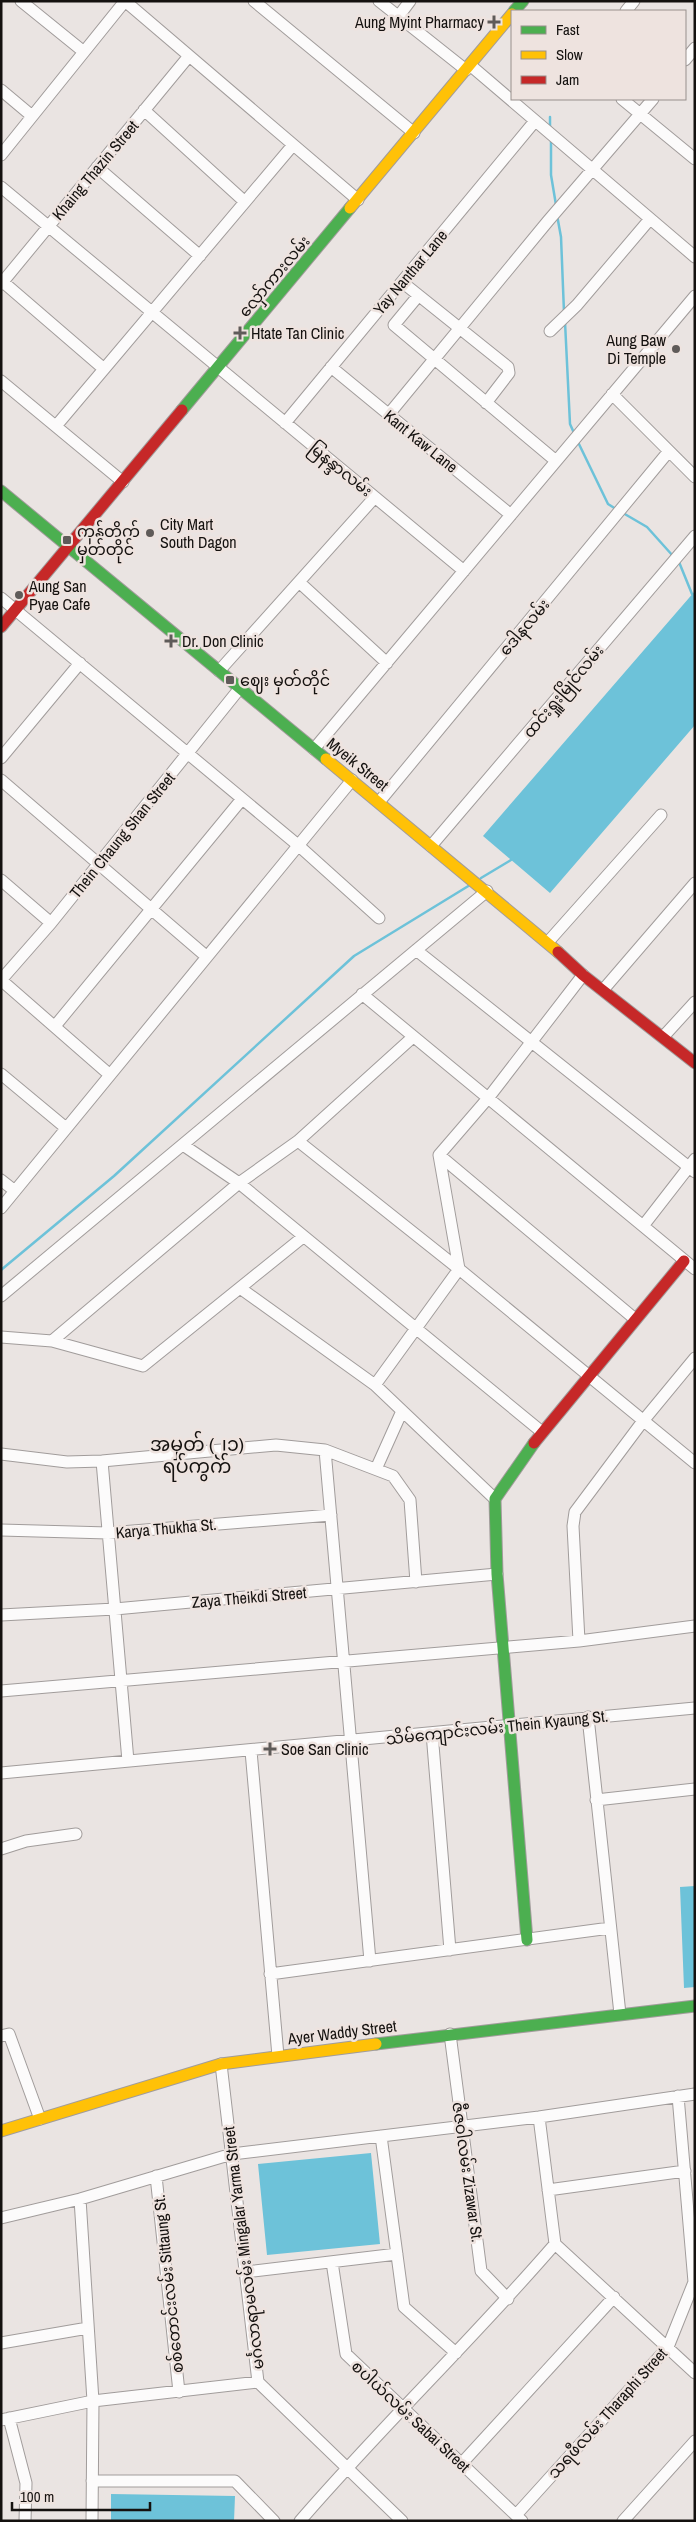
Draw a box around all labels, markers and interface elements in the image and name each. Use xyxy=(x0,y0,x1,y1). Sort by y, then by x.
legend xyxy=(511,10,686,100)
place label: Aung Myint Pharmacy xyxy=(354,11,484,33)
marker: Aung Myint Pharmacy xyxy=(488,16,500,28)
text: Fast xyxy=(556,19,580,40)
text: Slow xyxy=(556,44,583,65)
text: Jam xyxy=(556,69,579,90)
street label: Khaing Thazin Street xyxy=(47,115,143,224)
street label: Yay Nanthar Lane xyxy=(368,225,452,319)
street label: လှော်ကားလမ်း xyxy=(233,230,318,324)
place label: Htate Tan Clinic xyxy=(251,322,345,344)
marker: Htate Tan Clinic xyxy=(233,326,247,340)
place label: Aung Baw Di Temple xyxy=(605,329,667,369)
marker: Aung Baw Di Temple xyxy=(670,343,682,355)
street label: Kant Kaw Lane xyxy=(379,404,463,478)
street label: မြနန္ဒာလမ်း xyxy=(303,437,377,504)
place label: City Mart South Dagon xyxy=(160,513,237,553)
place label: ကုန်တိုက် မှတ်တိုင် xyxy=(77,520,140,564)
marker: City Mart South Dagon xyxy=(144,527,156,539)
marker: ကုန်တိုက် မှတ်တိုင် xyxy=(61,534,73,546)
place label: Aung San Pyae Cafe xyxy=(28,575,90,615)
marker: Aung San Pyae Cafe xyxy=(13,589,25,601)
street label: ဒေါနလမ်း xyxy=(494,594,557,662)
place label: Dr. Don Clinic xyxy=(182,630,264,652)
marker: Dr. Don Clinic xyxy=(164,634,178,648)
street label: ထင်းရှူးမြိုင်လမ်း xyxy=(518,640,611,744)
place label: ဈေး မှတ်တိုင် xyxy=(240,669,330,695)
marker: ဈေး မှတ်တိုင် xyxy=(224,674,236,686)
street label: Myeik Street xyxy=(322,732,394,796)
street label: Thein Chaung Shan Street xyxy=(64,767,180,903)
district label: အမှတ် (၂၁) ရပ်ကွက် xyxy=(150,1430,244,1482)
street label: Karya Thukha St. xyxy=(115,1513,217,1543)
street label: Zaya Theikdi Street xyxy=(191,1581,308,1613)
street label: သိမ်ကျောင်းလမ်း Thein Kyaung St. xyxy=(385,1704,610,1753)
place label: Soe San Clinic xyxy=(281,1738,369,1760)
marker: Soe San Clinic xyxy=(263,1742,277,1756)
street label: Ayer Waddy Street xyxy=(285,2014,398,2050)
street label: ဇီဇဝါလမ်း Zizawar St. xyxy=(447,2101,489,2243)
street label: မင်္ဂလာရာမလမ်း Mingalar Yarma Street xyxy=(217,2124,272,2371)
street label: စစ်တောင်းလမ်း Sittaung St. xyxy=(148,2194,188,2374)
street label: သရဖီလမ်း Tharaphi Street xyxy=(542,2343,674,2485)
street label: စပါယ်လမ်း Sabai Street xyxy=(347,2355,475,2477)
scale bar xyxy=(12,2480,150,2512)
text: 100 m xyxy=(20,2486,54,2507)

